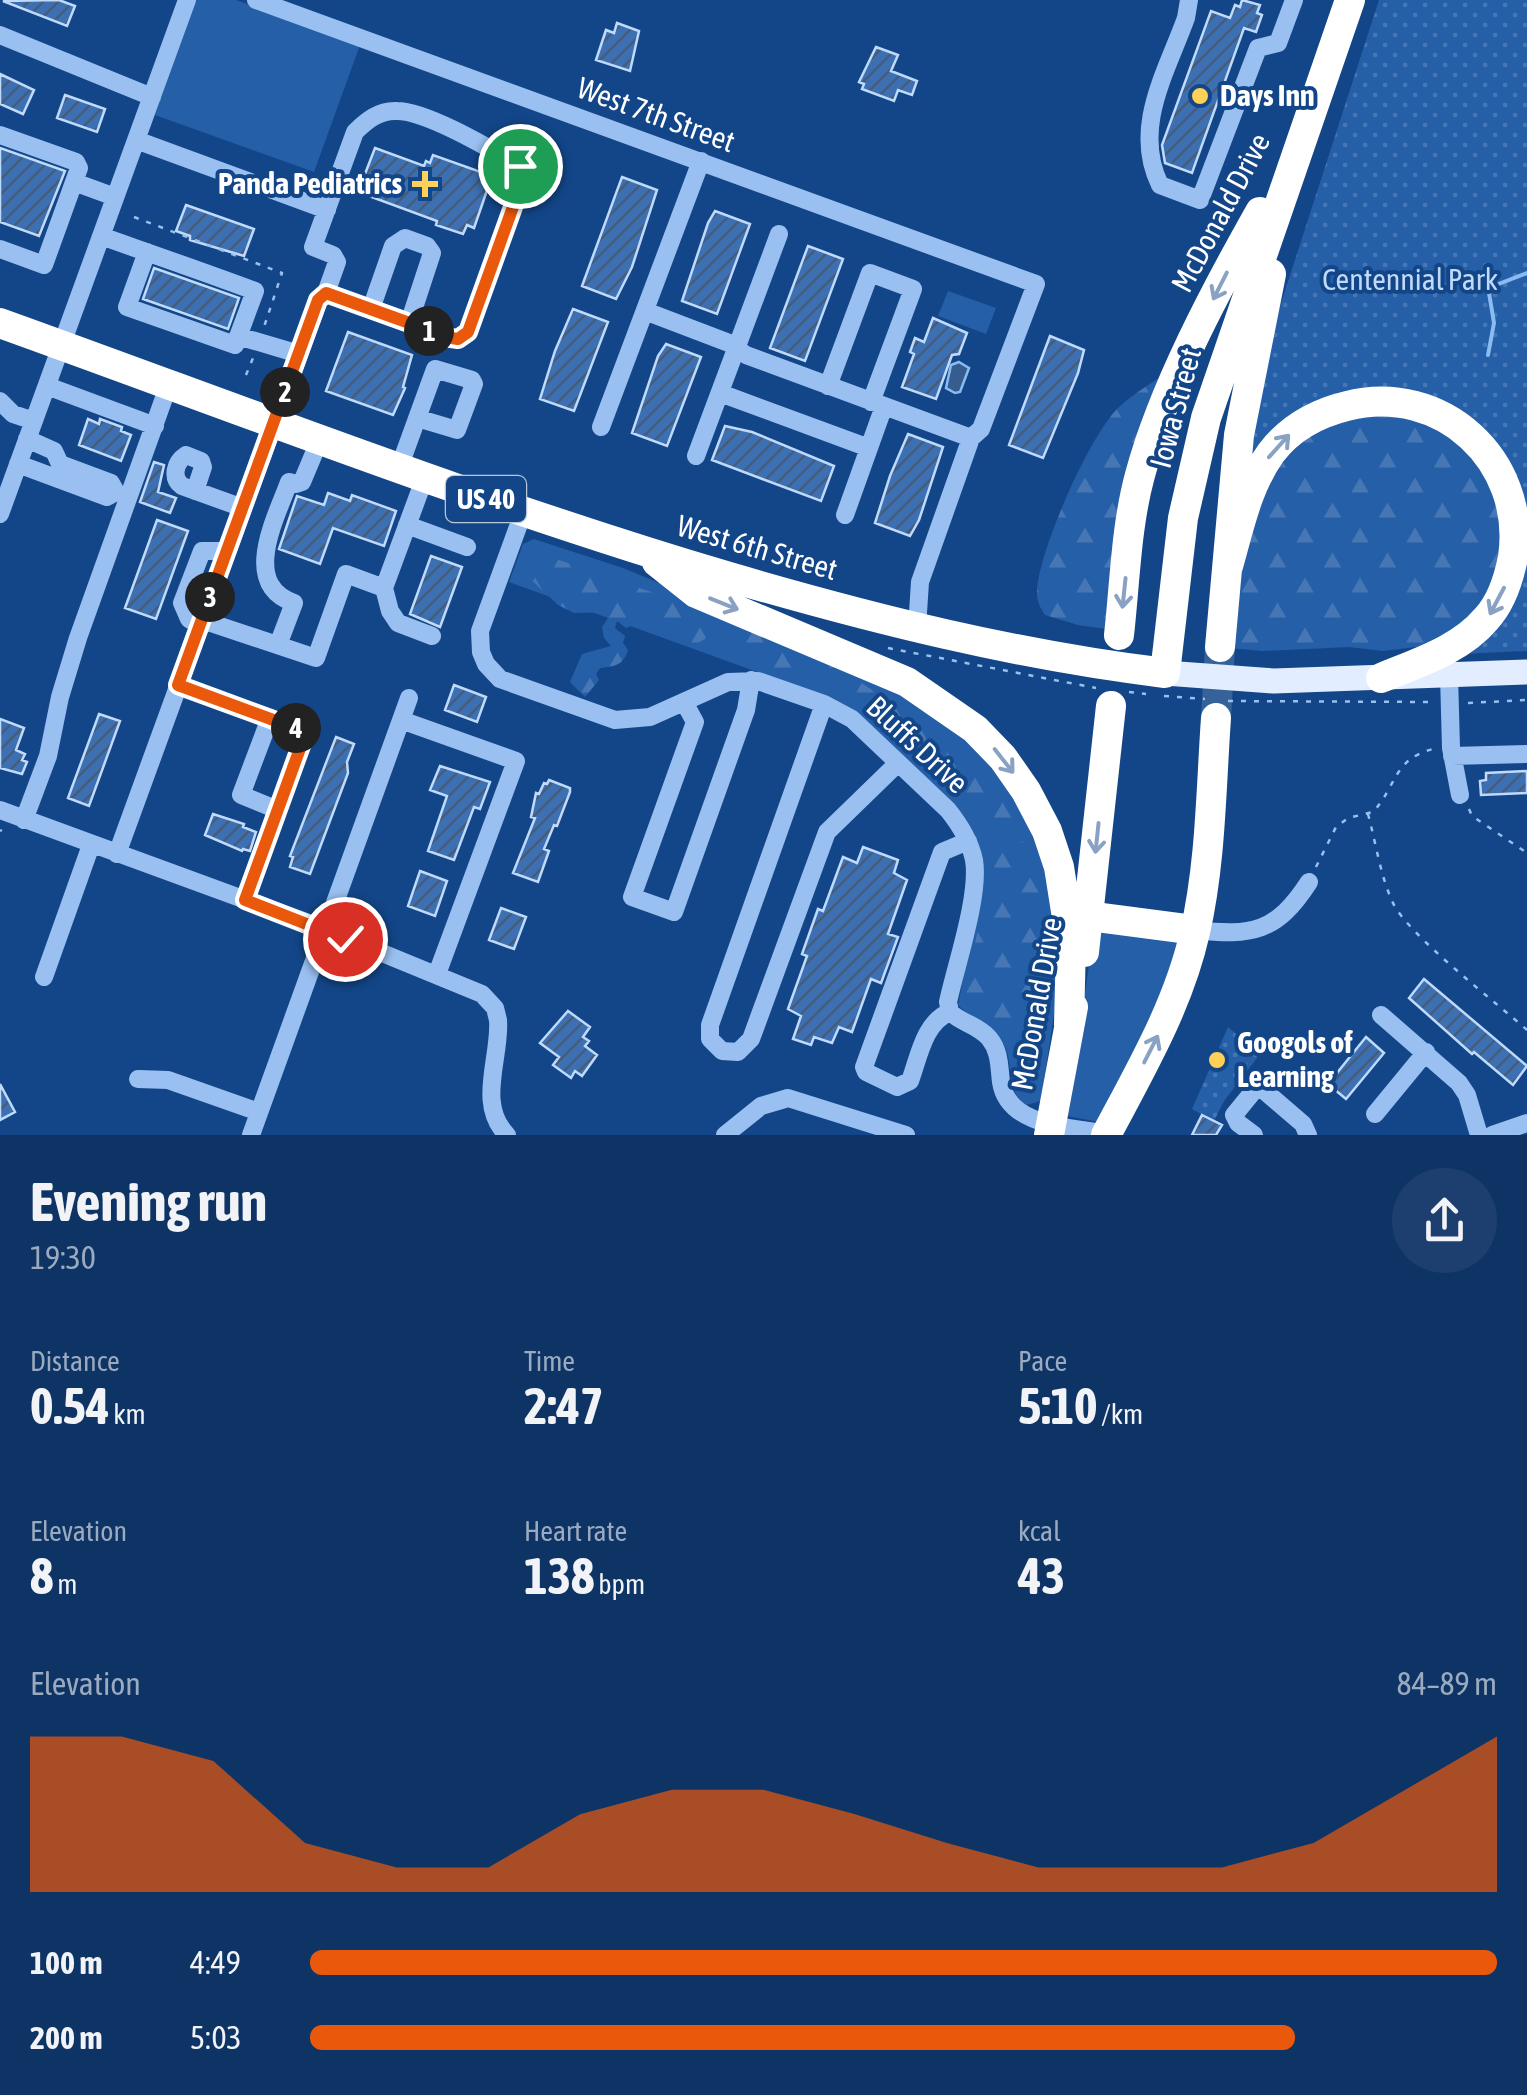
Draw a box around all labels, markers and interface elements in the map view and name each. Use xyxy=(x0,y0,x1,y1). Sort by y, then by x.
street label: West 7th Street xyxy=(573,70,740,158)
place label: Days Inn xyxy=(1220,78,1315,112)
marker: Days Inn xyxy=(1189,85,1211,107)
pin xyxy=(478,124,563,209)
street label: McDonald Drive xyxy=(1164,127,1276,298)
icon: arrive xyxy=(493,139,548,194)
place label: Panda Pediatrics xyxy=(218,166,402,200)
marker: Panda Pediatrics xyxy=(412,171,438,197)
park label: Centennial Park xyxy=(1322,262,1498,296)
one-way arrow xyxy=(1210,271,1229,300)
pin: 1 xyxy=(404,306,454,356)
text: 1 xyxy=(422,315,436,347)
street label: Iowa Street xyxy=(1143,344,1207,472)
pin: 2 xyxy=(260,367,310,417)
text: 2 xyxy=(278,376,292,408)
one-way arrow xyxy=(1268,434,1291,459)
road number: US 40 xyxy=(446,476,526,522)
street label: West 6th Street xyxy=(673,508,841,586)
pin: 3 xyxy=(185,572,235,622)
one-way arrow xyxy=(1114,577,1133,609)
text: 3 xyxy=(203,581,217,613)
one-way arrow xyxy=(1486,586,1506,616)
one-way arrow xyxy=(708,597,739,615)
street label: Bluffs Drive xyxy=(860,689,975,800)
pin: 4 xyxy=(271,703,321,753)
text: 4 xyxy=(289,712,303,744)
one-way arrow xyxy=(993,748,1015,774)
one-way arrow xyxy=(1087,821,1106,854)
pin xyxy=(303,897,388,982)
icon: check xyxy=(318,912,373,967)
street label: McDonald Drive xyxy=(1004,915,1068,1093)
place label: Googols of Learning xyxy=(1237,1025,1353,1093)
one-way arrow xyxy=(1142,1034,1161,1064)
marker: Googols of Learning xyxy=(1206,1049,1228,1071)
button: share xyxy=(1392,1168,1497,1273)
text: Evening run xyxy=(30,1170,267,1233)
text: 19:30 xyxy=(30,1239,96,1276)
text: Distance xyxy=(30,1345,120,1377)
text: Time xyxy=(524,1345,575,1377)
text: Pace xyxy=(1018,1345,1067,1377)
text: 0.54 xyxy=(30,1377,109,1435)
text: 2:47 xyxy=(524,1377,603,1435)
text: 5:10 xyxy=(1018,1377,1097,1435)
text: km xyxy=(109,1398,146,1430)
text: /km xyxy=(1097,1398,1143,1430)
text: Elevation xyxy=(30,1515,127,1547)
text: Heart rate xyxy=(524,1515,627,1547)
text: kcal xyxy=(1018,1515,1061,1547)
text: 8 xyxy=(30,1547,54,1605)
text: 138 xyxy=(524,1547,595,1605)
text: 43 xyxy=(1018,1547,1065,1605)
text: m xyxy=(54,1568,78,1600)
text: bpm xyxy=(595,1568,645,1600)
text: Elevation xyxy=(30,1665,141,1702)
text: 84–89 m xyxy=(1397,1665,1497,1702)
text: 100 m xyxy=(30,1944,103,1981)
text: 4:49 xyxy=(190,1944,241,1981)
text: 200 m xyxy=(30,2019,103,2056)
text: 5:03 xyxy=(190,2019,241,2056)

